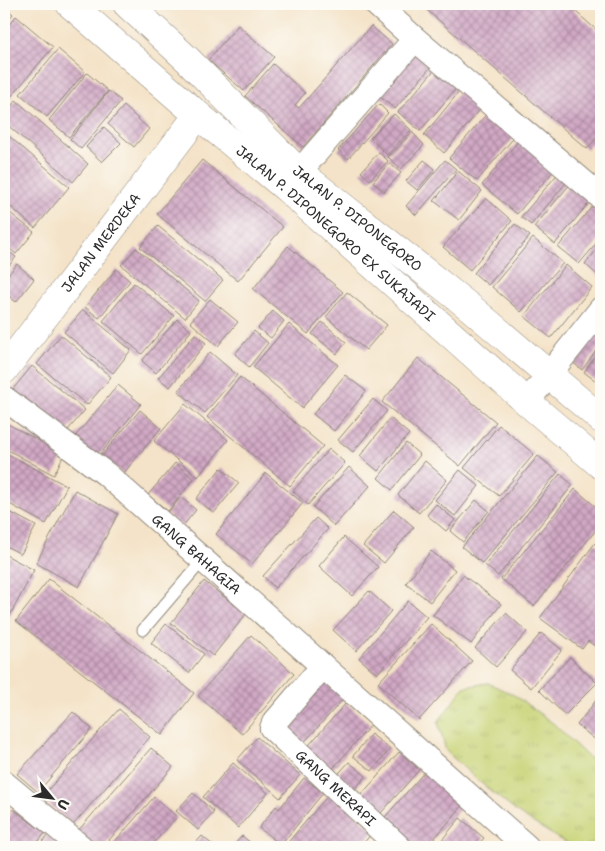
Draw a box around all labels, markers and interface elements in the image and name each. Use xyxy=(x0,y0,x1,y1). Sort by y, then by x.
street label: JALAN P. DIPONEGORO EX SUKAJADI xyxy=(233,141,439,325)
street label: JALAN P. DIPONEGORO xyxy=(289,162,426,275)
street label: JALAN MERDEKA xyxy=(57,189,144,296)
street label: GANG BAHAGIA xyxy=(148,510,245,598)
street label: GANG MERAPI xyxy=(292,746,380,830)
north arrow xyxy=(28,774,78,824)
text: U xyxy=(53,796,74,813)

